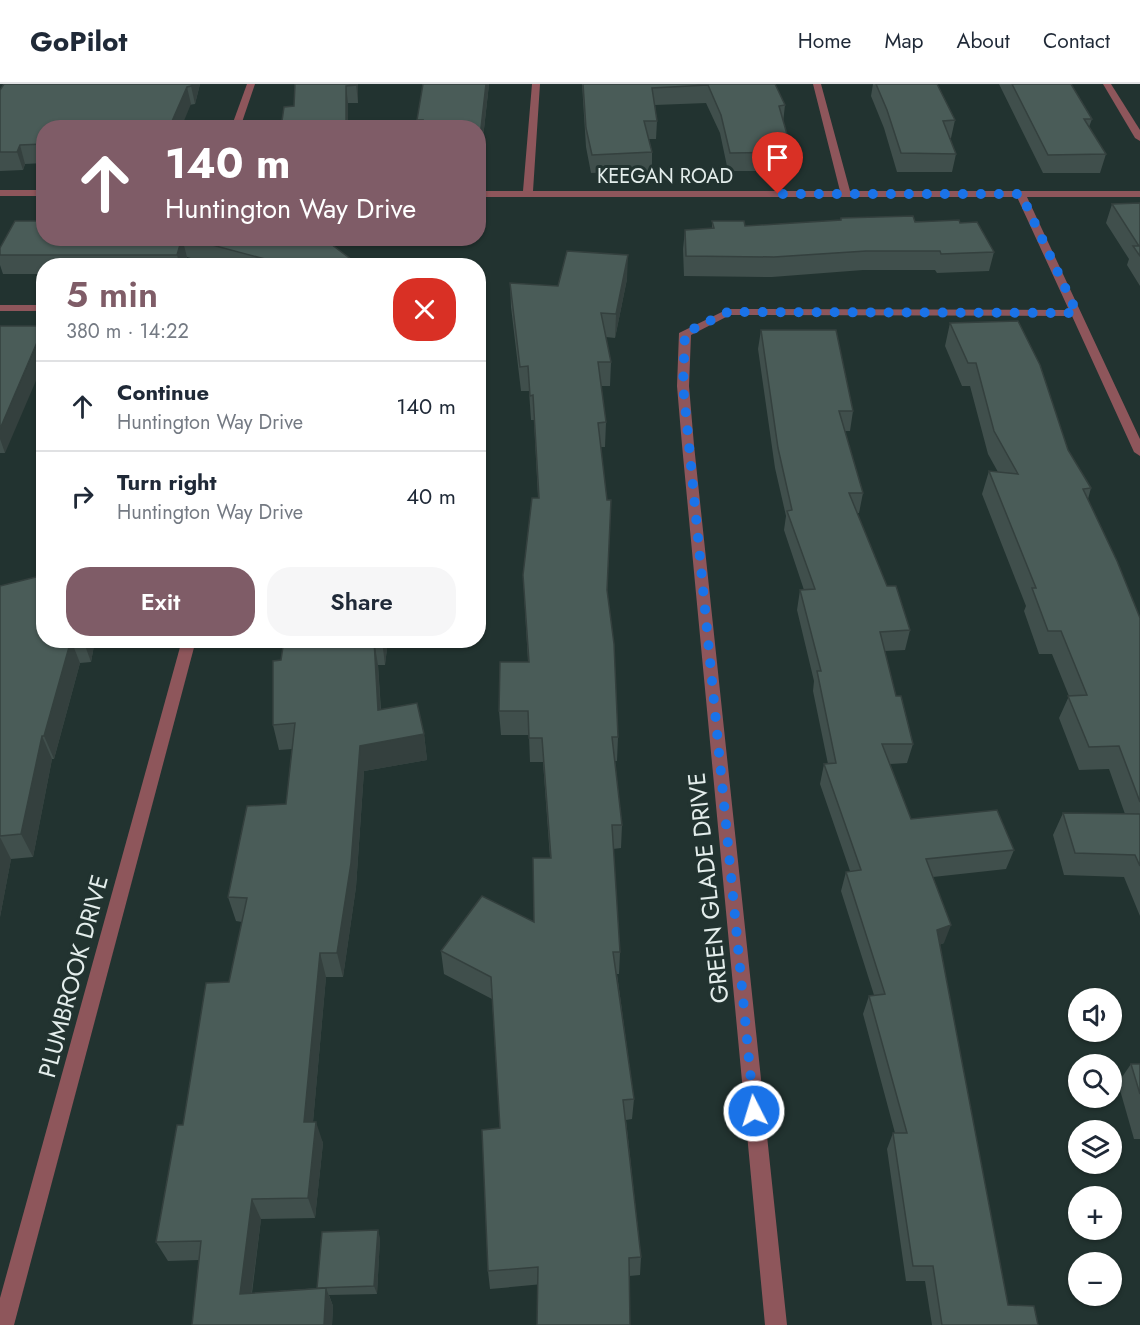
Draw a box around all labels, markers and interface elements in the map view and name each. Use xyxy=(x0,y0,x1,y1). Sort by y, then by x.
text: GoPilot xyxy=(30,21,127,62)
text: Home xyxy=(798,26,851,56)
text: Map xyxy=(884,26,924,56)
text: About xyxy=(957,26,1010,56)
text: Contact xyxy=(1043,26,1110,56)
pin xyxy=(752,132,803,194)
text: 140 m xyxy=(165,133,291,194)
icon: arrive xyxy=(761,141,794,174)
icon: ahead xyxy=(66,144,144,222)
street label: KEEGAN ROAD xyxy=(597,162,733,191)
text: Huntington Way Drive xyxy=(165,189,416,228)
text: 5 min xyxy=(66,268,158,320)
button: close xyxy=(393,278,456,341)
text: 380 m · 14:22 xyxy=(66,317,189,346)
text: Continue xyxy=(117,376,209,408)
icon: ahead xyxy=(66,390,99,423)
text: 140 m xyxy=(396,390,456,422)
text: Huntington Way Drive xyxy=(117,408,303,437)
text: Turn right xyxy=(117,466,217,498)
icon: right xyxy=(66,480,99,513)
text: 40 m xyxy=(406,480,456,512)
text: Huntington Way Drive xyxy=(117,498,303,527)
button: Exit xyxy=(66,567,255,636)
button: Share xyxy=(267,567,456,636)
street label: GREEN GLADE DRIVE xyxy=(678,771,738,1005)
street label: PLUMBROOK DRIVE xyxy=(29,871,117,1081)
map controls xyxy=(1068,988,1122,1306)
button: sound xyxy=(1068,988,1122,1042)
button: search xyxy=(1068,1054,1122,1108)
position arrow xyxy=(722,1079,786,1143)
button: layers xyxy=(1068,1120,1122,1174)
button: + xyxy=(1068,1186,1122,1240)
button: − xyxy=(1068,1252,1122,1306)

